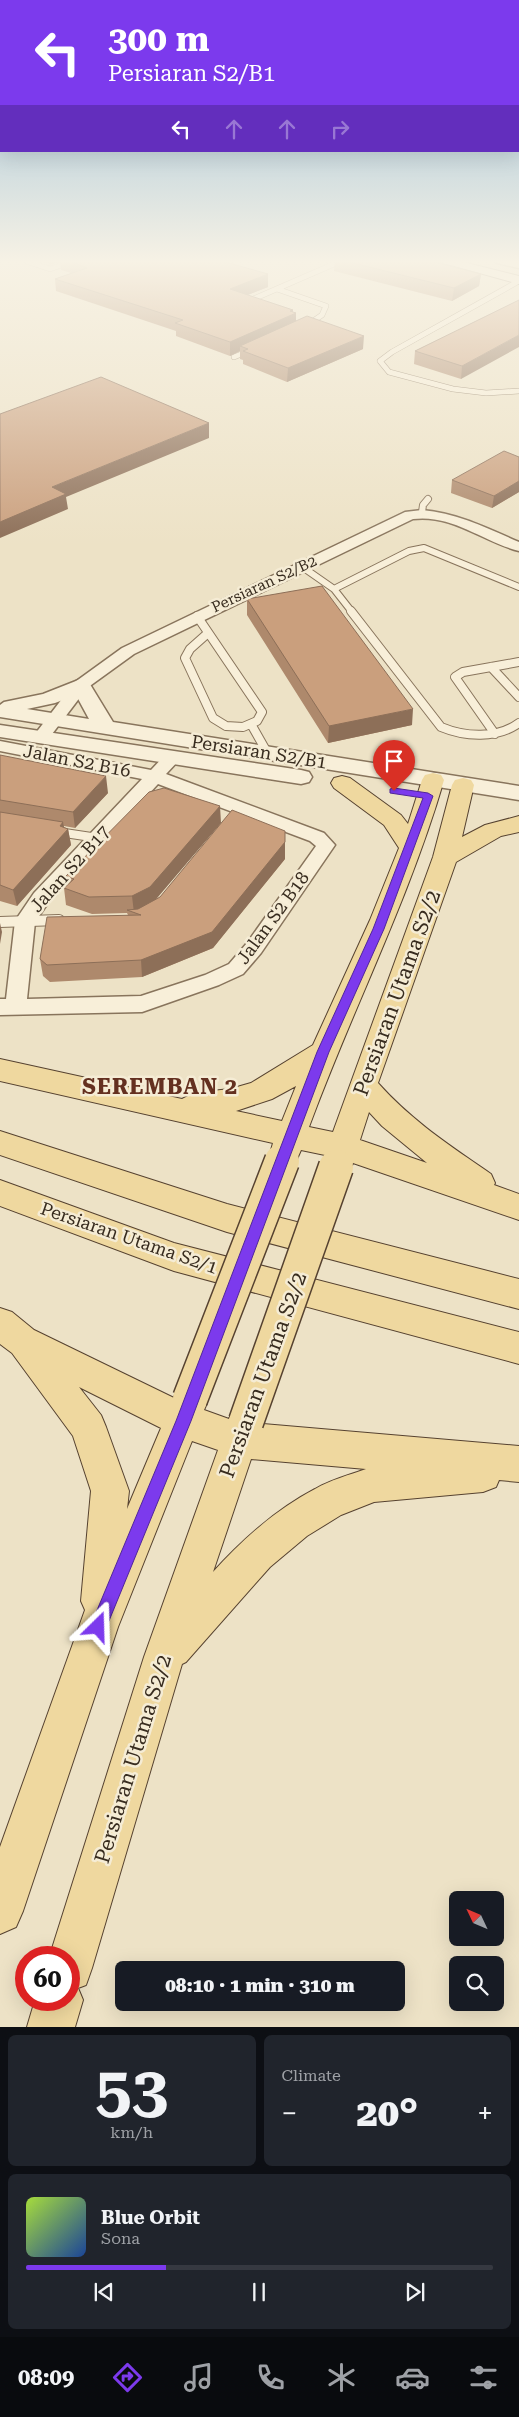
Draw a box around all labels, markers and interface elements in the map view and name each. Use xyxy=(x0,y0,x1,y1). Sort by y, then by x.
text: 300 m xyxy=(108,19,209,60)
icon: left xyxy=(25,20,90,85)
text: Persiaran S2/B1 xyxy=(108,61,275,86)
icon: left xyxy=(167,115,195,143)
icon: ahead xyxy=(220,115,248,143)
icon: ahead xyxy=(273,115,301,143)
icon: right xyxy=(326,115,354,143)
street label: Persiaran S2/B2 xyxy=(209,552,319,616)
street label: Persiaran S2/B1 xyxy=(190,730,328,773)
street label: Jalan S2 B16 xyxy=(22,740,133,781)
pin xyxy=(373,740,415,791)
icon: arrive xyxy=(380,747,408,775)
street label: Jalan S2 B17 xyxy=(25,821,114,916)
street label: Jalan S2 B18 xyxy=(232,867,313,968)
street label: Persiaran Utama S2/2 xyxy=(349,887,445,1099)
district label: SEREMBAN 2 xyxy=(82,1074,238,1099)
street label: Persiaran Utama S2/1 xyxy=(38,1197,220,1278)
street label: Persiaran Utama S2/2 xyxy=(215,1269,311,1481)
position arrow xyxy=(71,1600,123,1652)
street label: Persiaran Utama S2/2 xyxy=(90,1652,176,1866)
north arrow xyxy=(449,1891,504,1946)
map controls xyxy=(449,1891,504,2011)
speed limit sign: 60 xyxy=(15,1946,80,2011)
button: search xyxy=(449,1956,504,2011)
text: 08:10 · 1 min · 310 m xyxy=(165,1974,355,1997)
text: 53 xyxy=(95,2052,168,2128)
text: Climate xyxy=(282,2066,341,2085)
text: 20° xyxy=(356,2091,418,2135)
text: − xyxy=(282,2097,297,2130)
text: + xyxy=(477,2097,493,2130)
text: km/h xyxy=(110,2123,153,2142)
text: Blue Orbit xyxy=(101,2206,200,2229)
text: Sona xyxy=(101,2229,140,2248)
icon: previous xyxy=(90,2278,118,2306)
icon: pause xyxy=(245,2278,273,2306)
icon: next xyxy=(401,2278,429,2306)
icon: directions xyxy=(110,2360,145,2395)
icon: music xyxy=(181,2360,216,2395)
icon: phone xyxy=(253,2360,288,2395)
icon: climate xyxy=(324,2360,359,2395)
icon: car xyxy=(395,2360,430,2395)
icon: filters xyxy=(466,2360,501,2395)
text: 08:09 xyxy=(18,2365,74,2390)

